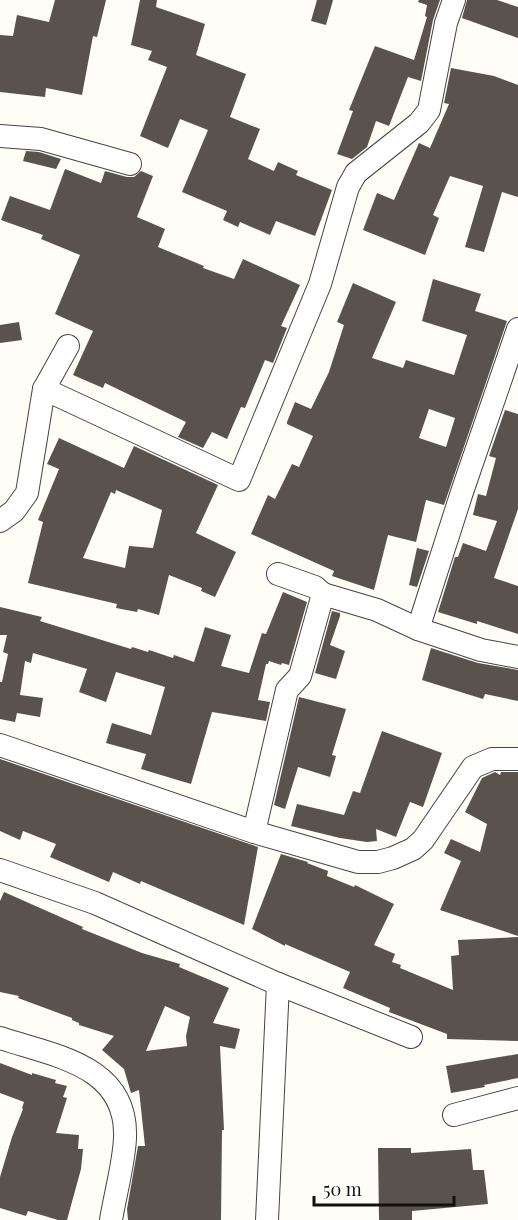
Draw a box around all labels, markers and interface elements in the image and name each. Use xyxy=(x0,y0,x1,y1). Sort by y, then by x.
scale bar xyxy=(314,1169,454,1207)
text: 50 m xyxy=(323,1177,362,1201)

